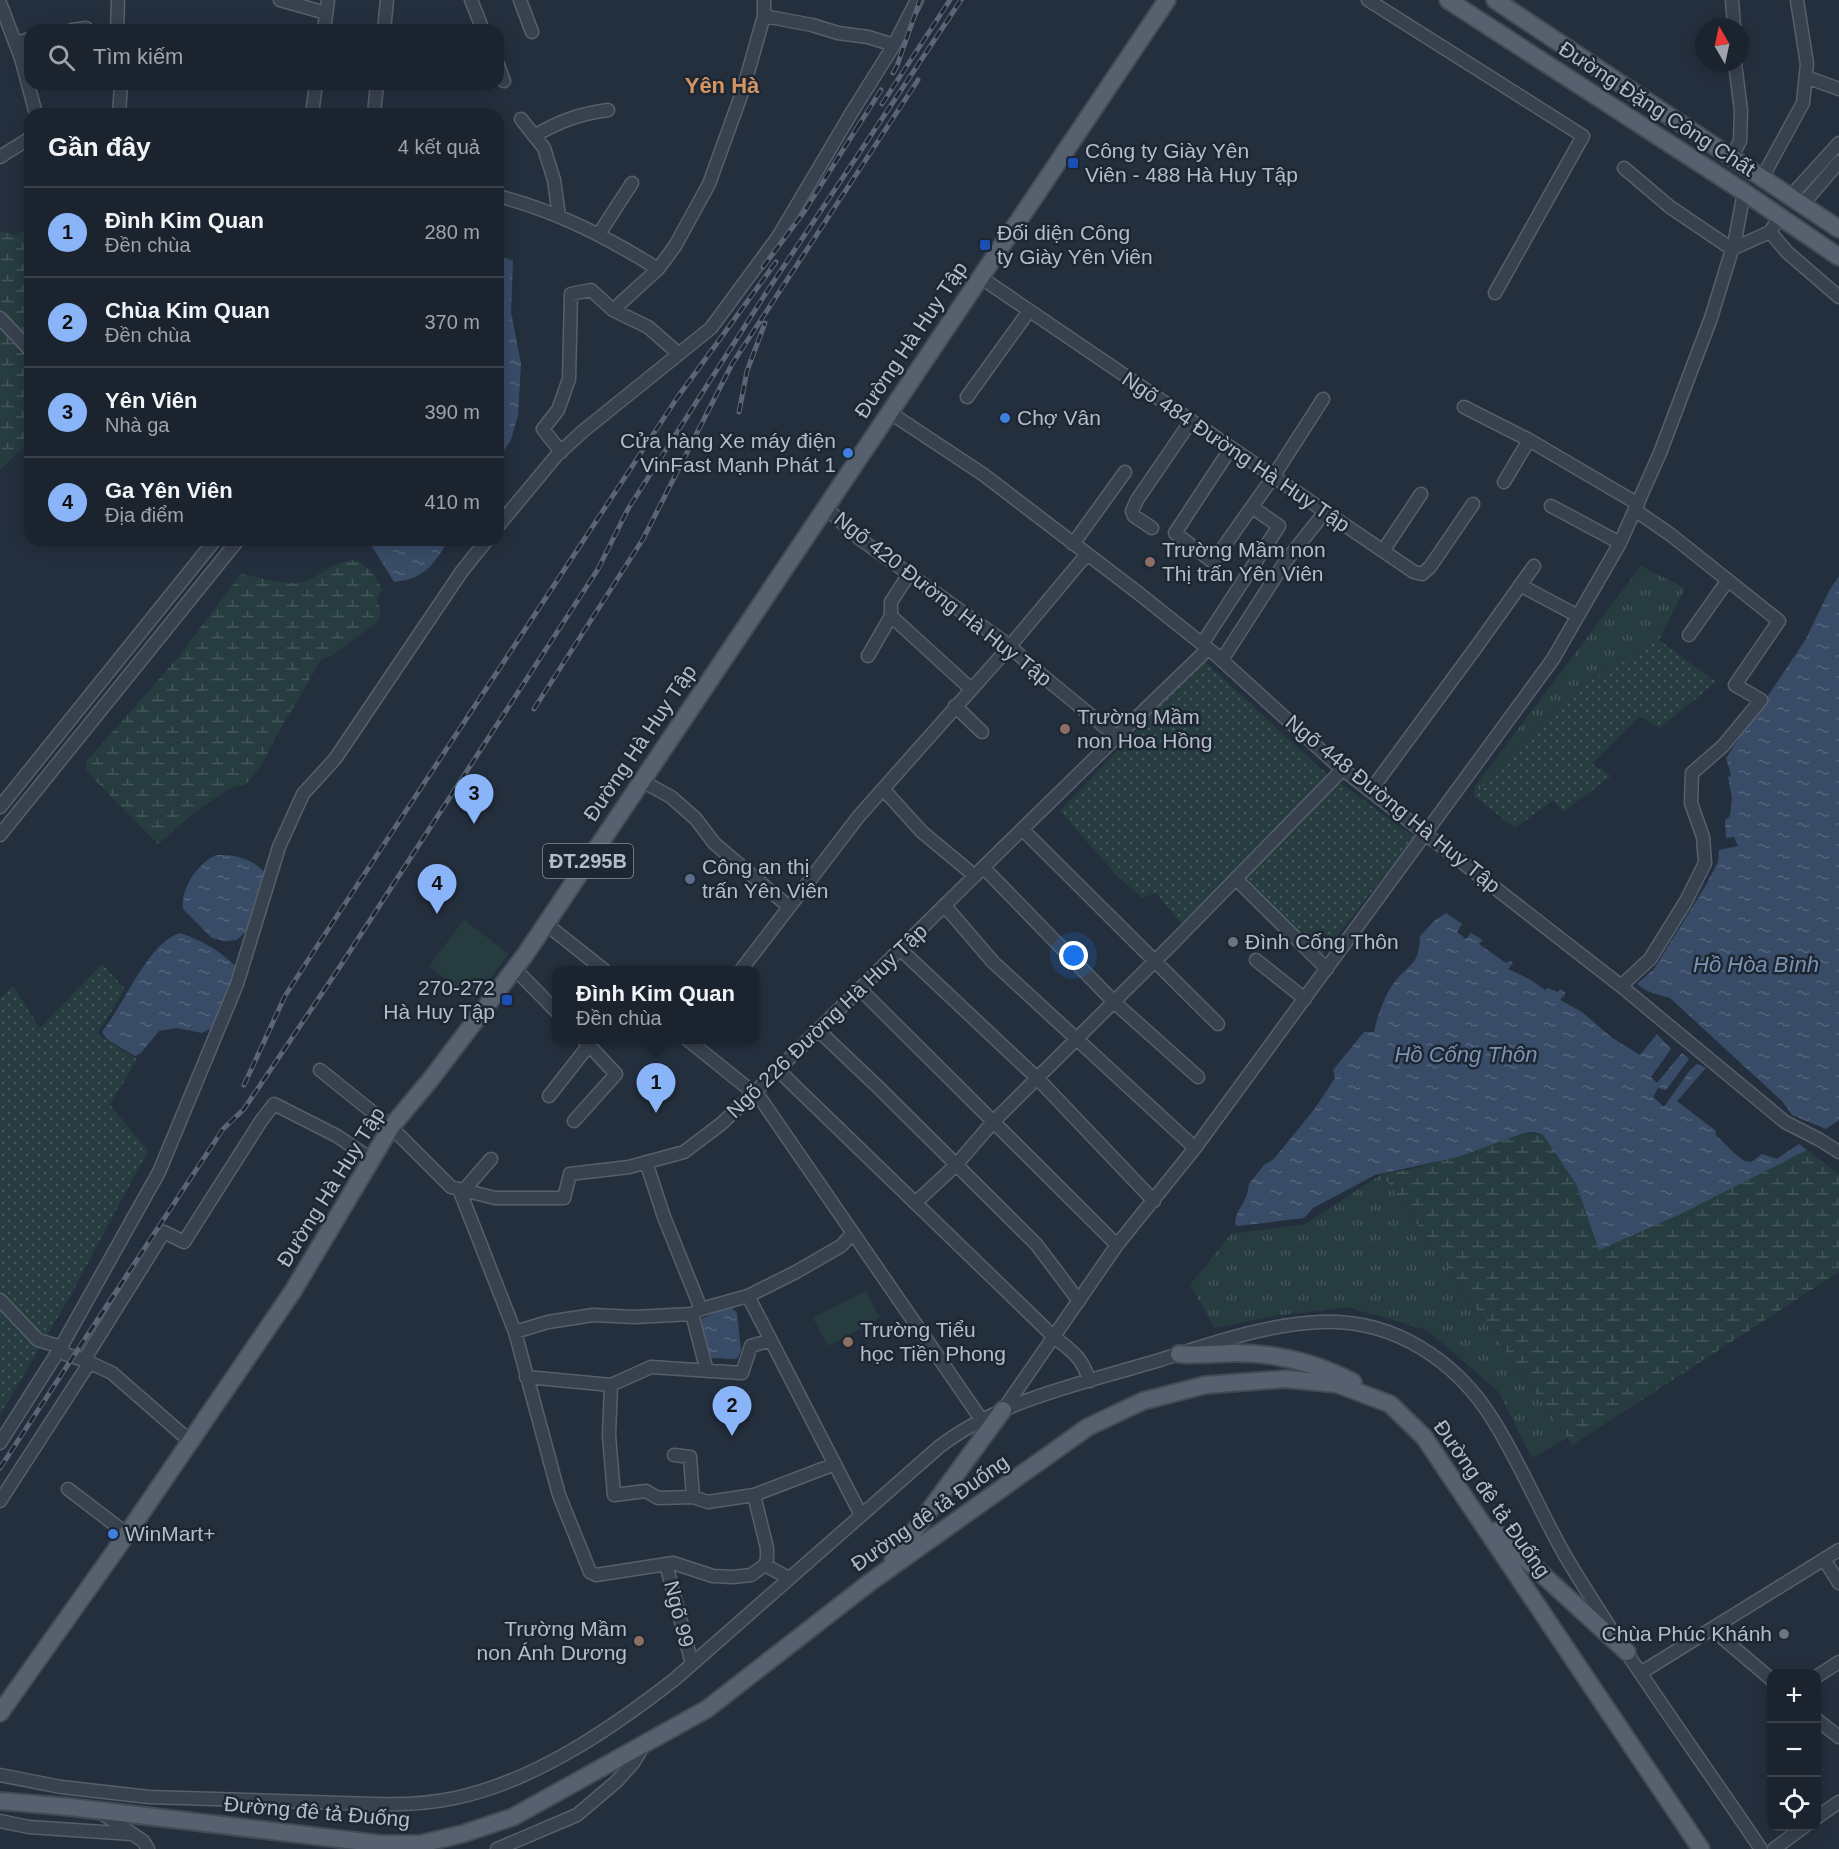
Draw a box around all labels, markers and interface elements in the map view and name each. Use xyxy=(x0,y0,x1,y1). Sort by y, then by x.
north arrow xyxy=(1695,18,1749,72)
search box xyxy=(24,24,504,90)
street label: Đường Đặng Công Chất xyxy=(1555,37,1760,181)
icon: search xyxy=(45,41,78,74)
text: Tìm kiếm xyxy=(93,44,183,69)
district label: Yên Hà xyxy=(685,73,760,98)
text: Gần đây xyxy=(48,132,151,162)
text: 4 kết quả xyxy=(398,136,480,158)
place label: Công ty Giày Yên Viên - 488 Hà Huy Tập xyxy=(1085,139,1298,186)
marker: Công ty Giày Yên Viên - 488 Hà Huy Tập xyxy=(1066,156,1080,170)
text: Đình Kim Quan xyxy=(105,208,264,233)
text: 1 xyxy=(62,221,73,243)
text: 280 m xyxy=(424,221,480,243)
place label: Đối diện Công ty Giày Yên Viên xyxy=(997,221,1153,268)
text: Đền chùa xyxy=(105,234,191,256)
marker: Đối diện Công ty Giày Yên Viên xyxy=(978,238,992,252)
street label: Đường Hà Huy Tập xyxy=(850,257,972,422)
text: Chùa Kim Quan xyxy=(105,298,270,323)
text: 2 xyxy=(62,311,73,333)
text: 370 m xyxy=(424,311,480,333)
text: Đền chùa xyxy=(105,324,191,346)
street label: Ngõ 484 Đường Hà Huy Tập xyxy=(1118,367,1354,536)
text: Yên Viên xyxy=(105,388,198,413)
text: 3 xyxy=(62,401,73,423)
text: 390 m xyxy=(424,401,480,423)
place label: Chợ Vân xyxy=(1017,406,1101,429)
marker: Chợ Vân xyxy=(998,411,1012,425)
text: Nhà ga xyxy=(105,414,170,436)
place label: Cửa hàng Xe máy điện VinFast Mạnh Phát 1 xyxy=(620,429,836,476)
marker: Cửa hàng Xe máy điện VinFast Mạnh Phát 1 xyxy=(841,446,855,460)
text: Ga Yên Viên xyxy=(105,478,233,503)
text: 4 xyxy=(62,491,73,513)
text: 410 m xyxy=(424,491,480,513)
text: Địa điểm xyxy=(105,504,184,526)
street label: Ngõ 420 Đường Hà Huy Tập xyxy=(830,507,1056,691)
place label: Trường Mầm non Thị trấn Yên Viên xyxy=(1162,538,1326,585)
marker: Trường Mầm non Thị trấn Yên Viên xyxy=(1143,555,1157,569)
street label: Đường Hà Huy Tập xyxy=(579,660,701,825)
place label: Trường Mầm non Hoa Hồng xyxy=(1077,705,1212,752)
street label: Ngõ 448 Đường Hà Huy Tập xyxy=(1282,710,1505,897)
marker: Trường Mầm non Hoa Hồng xyxy=(1058,722,1072,736)
pin: 3 xyxy=(454,774,494,824)
road number: ĐT.295B xyxy=(543,844,633,878)
place label: Công an thị trấn Yên Viên xyxy=(702,855,829,902)
pin: 4 xyxy=(418,864,456,914)
marker: Công an thị trấn Yên Viên xyxy=(683,872,697,886)
street label: Ngõ 226 Đường Hà Huy Tập xyxy=(722,919,931,1122)
place label: Đình Cống Thôn xyxy=(1245,930,1399,953)
marker: Đình Cống Thôn xyxy=(1226,935,1240,949)
your location xyxy=(1059,941,1088,970)
water label: Hồ Hòa Bình xyxy=(1693,952,1819,977)
popup xyxy=(552,966,759,1044)
place label: 270-272 Hà Huy Tập xyxy=(383,976,495,1023)
text: Đình Kim Quan xyxy=(576,981,735,1006)
marker: 270-272 Hà Huy Tập xyxy=(500,993,514,1007)
text: Đền chùa xyxy=(576,1007,662,1029)
water label: Hồ Cống Thôn xyxy=(1394,1042,1538,1067)
pin: 1 xyxy=(636,1064,676,1113)
street label: Đường Hà Huy Tập xyxy=(272,1103,389,1271)
place label: Trường Tiểu học Tiền Phong xyxy=(860,1318,1006,1365)
marker: Trường Tiểu học Tiền Phong xyxy=(841,1335,855,1349)
pin: 2 xyxy=(712,1386,752,1436)
street label: Đường đê tả Đuống xyxy=(1429,1416,1555,1582)
street label: Đường đê tả Đuống xyxy=(847,1450,1013,1576)
place label: WinMart+ xyxy=(125,1522,215,1545)
marker: WinMart+ xyxy=(106,1527,120,1541)
street label: Ngõ 99 xyxy=(660,1578,699,1650)
place label: Trường Mầm non Ánh Dương xyxy=(477,1617,627,1664)
place label: Chùa Phúc Khánh xyxy=(1602,1622,1772,1645)
marker: Chùa Phúc Khánh xyxy=(1777,1627,1791,1641)
marker: Trường Mầm non Ánh Dương xyxy=(632,1634,646,1648)
map controls xyxy=(1767,1669,1821,1831)
button: + xyxy=(1767,1669,1821,1723)
button: − xyxy=(1767,1723,1821,1777)
button: locate xyxy=(1767,1777,1821,1831)
street label: Đường đê tả Đuống xyxy=(223,1792,411,1831)

